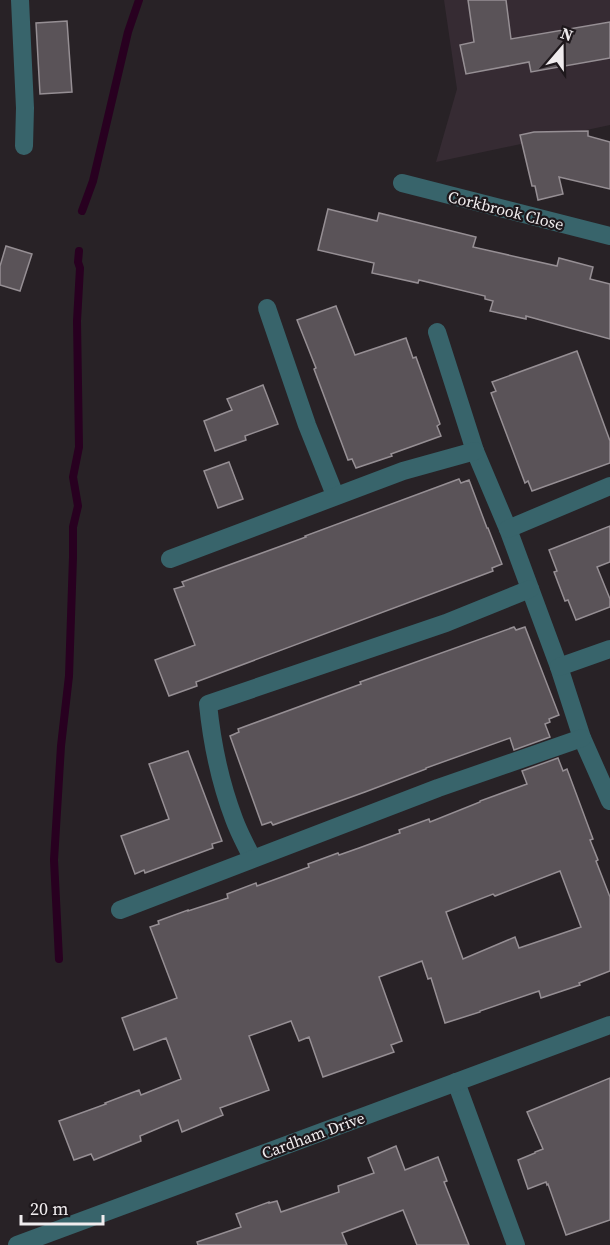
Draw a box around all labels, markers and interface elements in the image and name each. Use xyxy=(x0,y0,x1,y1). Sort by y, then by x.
north arrow xyxy=(532,18,592,78)
text: N xyxy=(558,22,577,46)
street label: Corkbrook Close xyxy=(446,185,566,235)
street label: Cardham Drive xyxy=(258,1106,368,1164)
scale bar xyxy=(21,1188,104,1226)
text: 20 m xyxy=(30,1196,68,1221)

